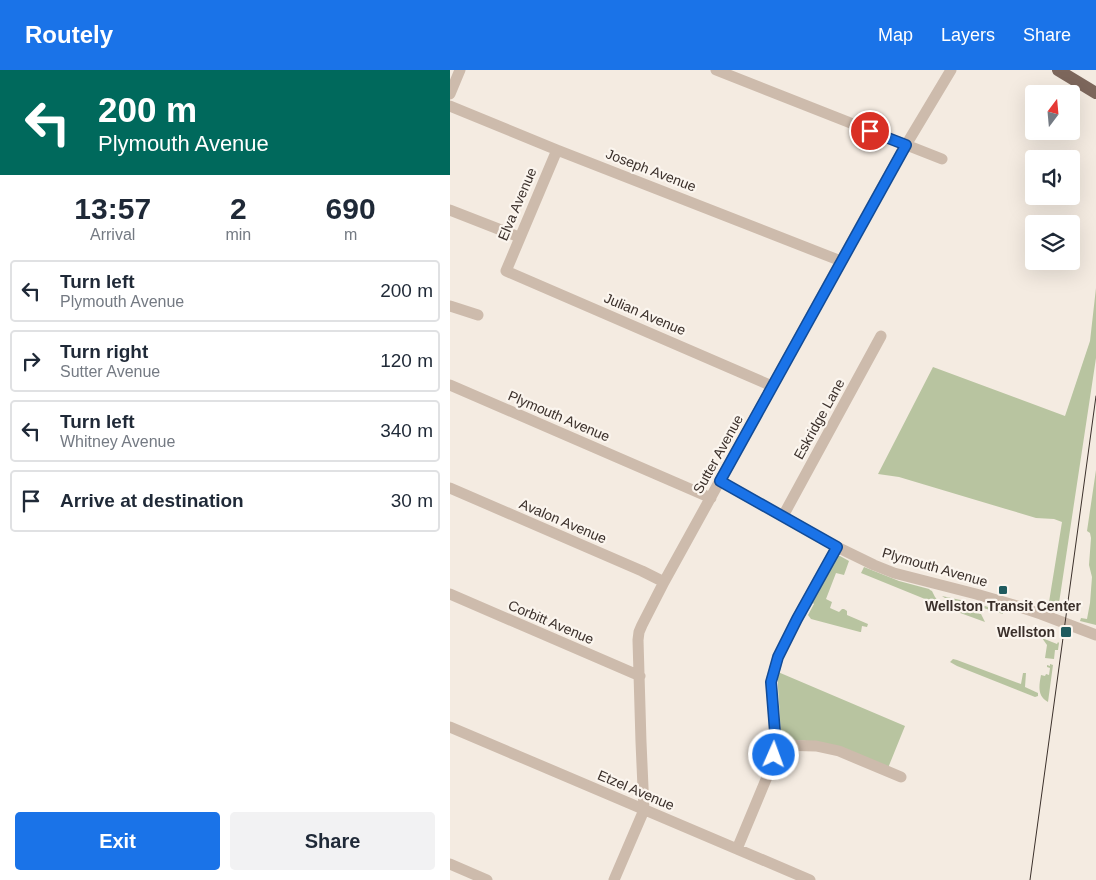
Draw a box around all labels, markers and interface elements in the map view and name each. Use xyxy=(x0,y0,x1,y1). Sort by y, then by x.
text: Routely xyxy=(25,21,113,48)
text: Map xyxy=(878,25,913,45)
text: Layers xyxy=(941,25,995,45)
text: Share xyxy=(1023,25,1071,45)
north arrow xyxy=(1025,85,1080,140)
map controls xyxy=(1025,85,1080,270)
icon: left xyxy=(15,90,80,155)
text: 200 m xyxy=(98,90,197,129)
pin xyxy=(849,110,891,152)
icon: arrive xyxy=(856,117,884,145)
text: Plymouth Avenue xyxy=(98,131,269,156)
street label: Joseph Avenue xyxy=(604,145,699,195)
button: sound xyxy=(1025,150,1080,205)
street label: Elva Avenue xyxy=(494,165,540,243)
text: 13:57 xyxy=(74,192,151,225)
text: 2 xyxy=(230,192,247,225)
text: 690 xyxy=(326,192,376,225)
button: layers xyxy=(1025,215,1080,270)
text: Arrival xyxy=(90,226,135,243)
text: min xyxy=(225,226,251,243)
text: m xyxy=(344,226,357,243)
text: Turn left xyxy=(60,271,135,292)
icon: left xyxy=(17,277,45,305)
text: 200 m xyxy=(380,280,433,301)
street label: Julian Avenue xyxy=(602,290,688,338)
text: Plymouth Avenue xyxy=(60,293,184,310)
text: Turn right xyxy=(60,341,148,362)
icon: right xyxy=(17,347,45,375)
text: 120 m xyxy=(380,350,433,371)
text: Sutter Avenue xyxy=(60,363,160,380)
street label: Eskridge Lane xyxy=(790,376,848,462)
street label: Plymouth Avenue xyxy=(506,387,612,445)
text: Turn left xyxy=(60,411,135,432)
street label: Sutter Avenue xyxy=(690,412,746,496)
icon: left xyxy=(17,417,45,445)
text: 340 m xyxy=(380,420,433,441)
text: Whitney Avenue xyxy=(60,433,175,450)
icon: arrive xyxy=(17,487,45,515)
text: Arrive at destination xyxy=(60,490,244,511)
text: 30 m xyxy=(391,490,433,511)
street label: Avalon Avenue xyxy=(517,495,609,547)
street label: Plymouth Avenue xyxy=(881,544,990,590)
marker: Wellston Transit Center xyxy=(997,584,1009,596)
street label: Corbitt Avenue xyxy=(506,597,596,647)
place label: Wellston Transit Center xyxy=(925,598,1082,614)
place label: Wellston xyxy=(997,624,1055,640)
marker: Wellston xyxy=(1059,625,1073,639)
position arrow xyxy=(747,728,799,780)
street label: Etzel Avenue xyxy=(595,767,677,813)
button: Exit xyxy=(15,812,220,870)
button: Share xyxy=(230,812,435,870)

